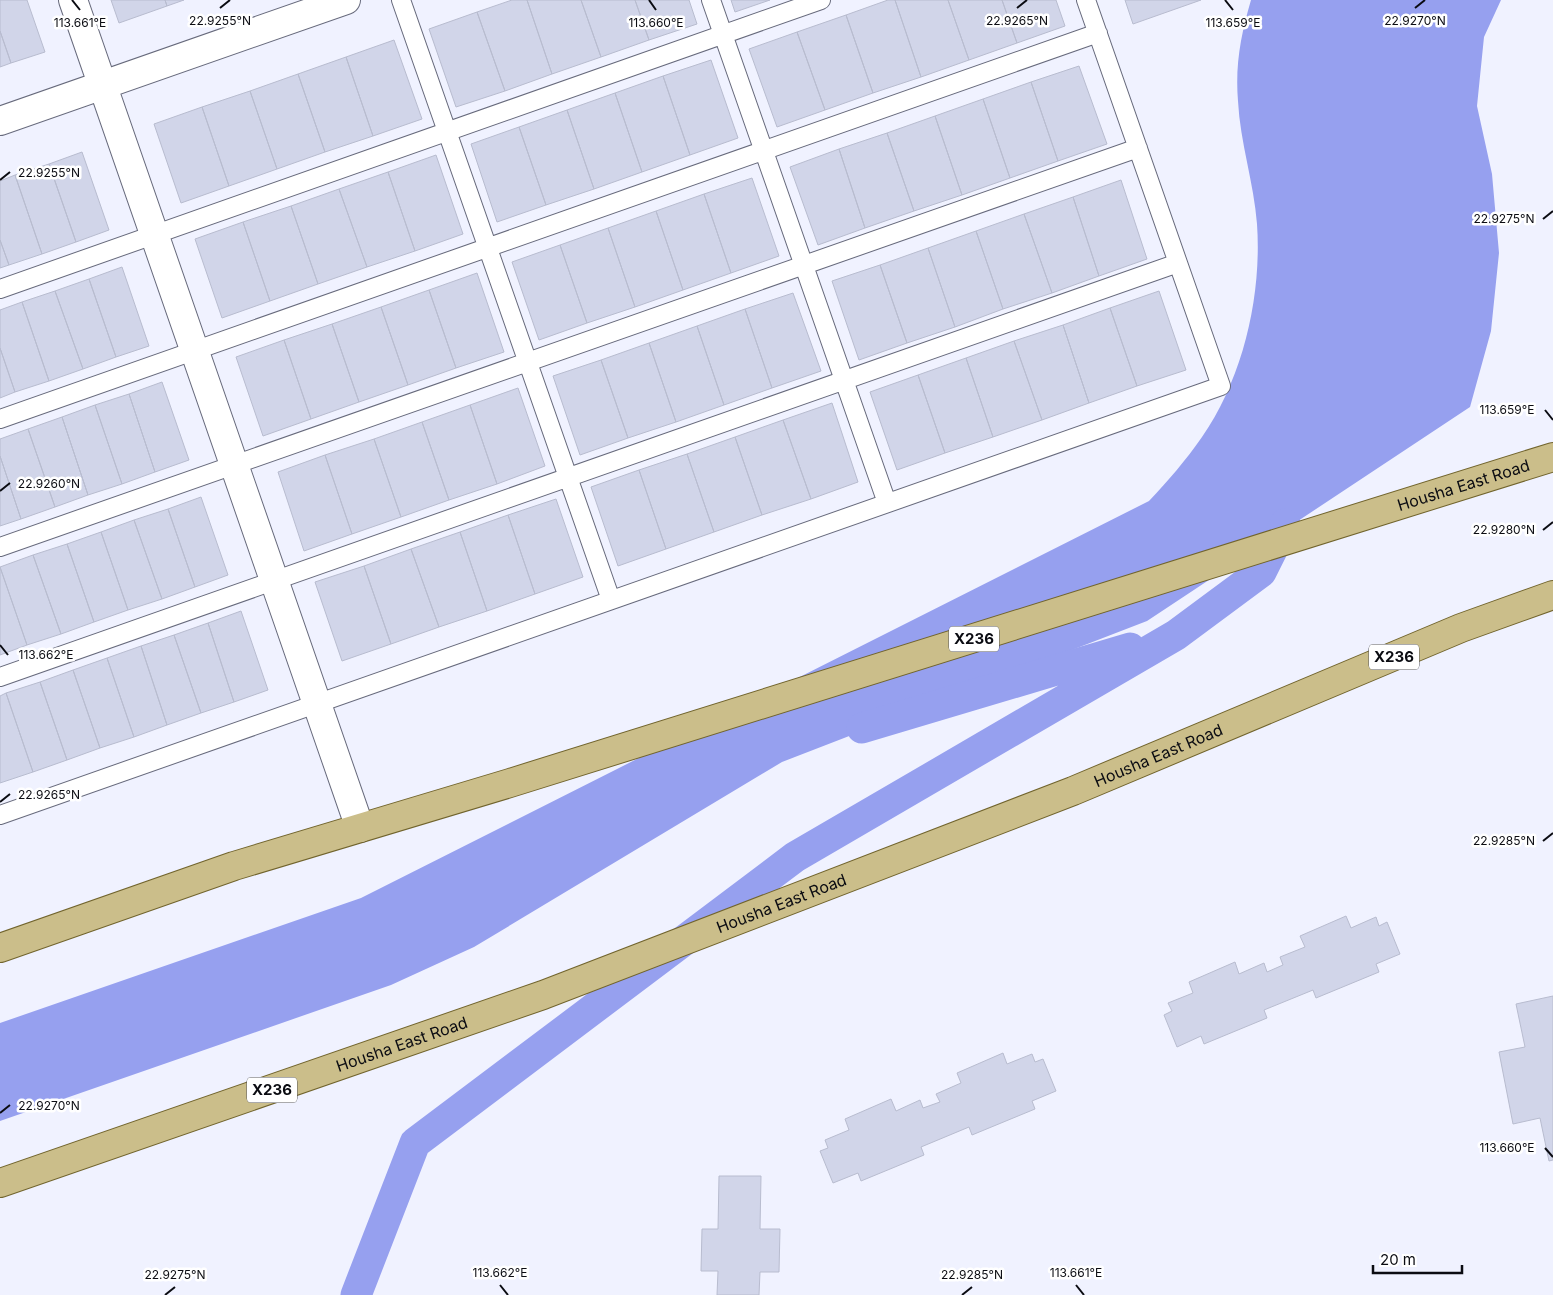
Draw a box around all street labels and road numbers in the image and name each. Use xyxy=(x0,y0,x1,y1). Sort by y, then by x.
street label: Housha East Road xyxy=(1395,455,1532,515)
road number: X236 xyxy=(949,626,999,652)
road number: X236 xyxy=(1369,644,1419,670)
street label: Housha East Road xyxy=(1091,719,1226,791)
street label: Housha East Road xyxy=(713,869,849,937)
street label: Housha East Road xyxy=(333,1012,470,1076)
road number: X236 xyxy=(247,1078,297,1102)

